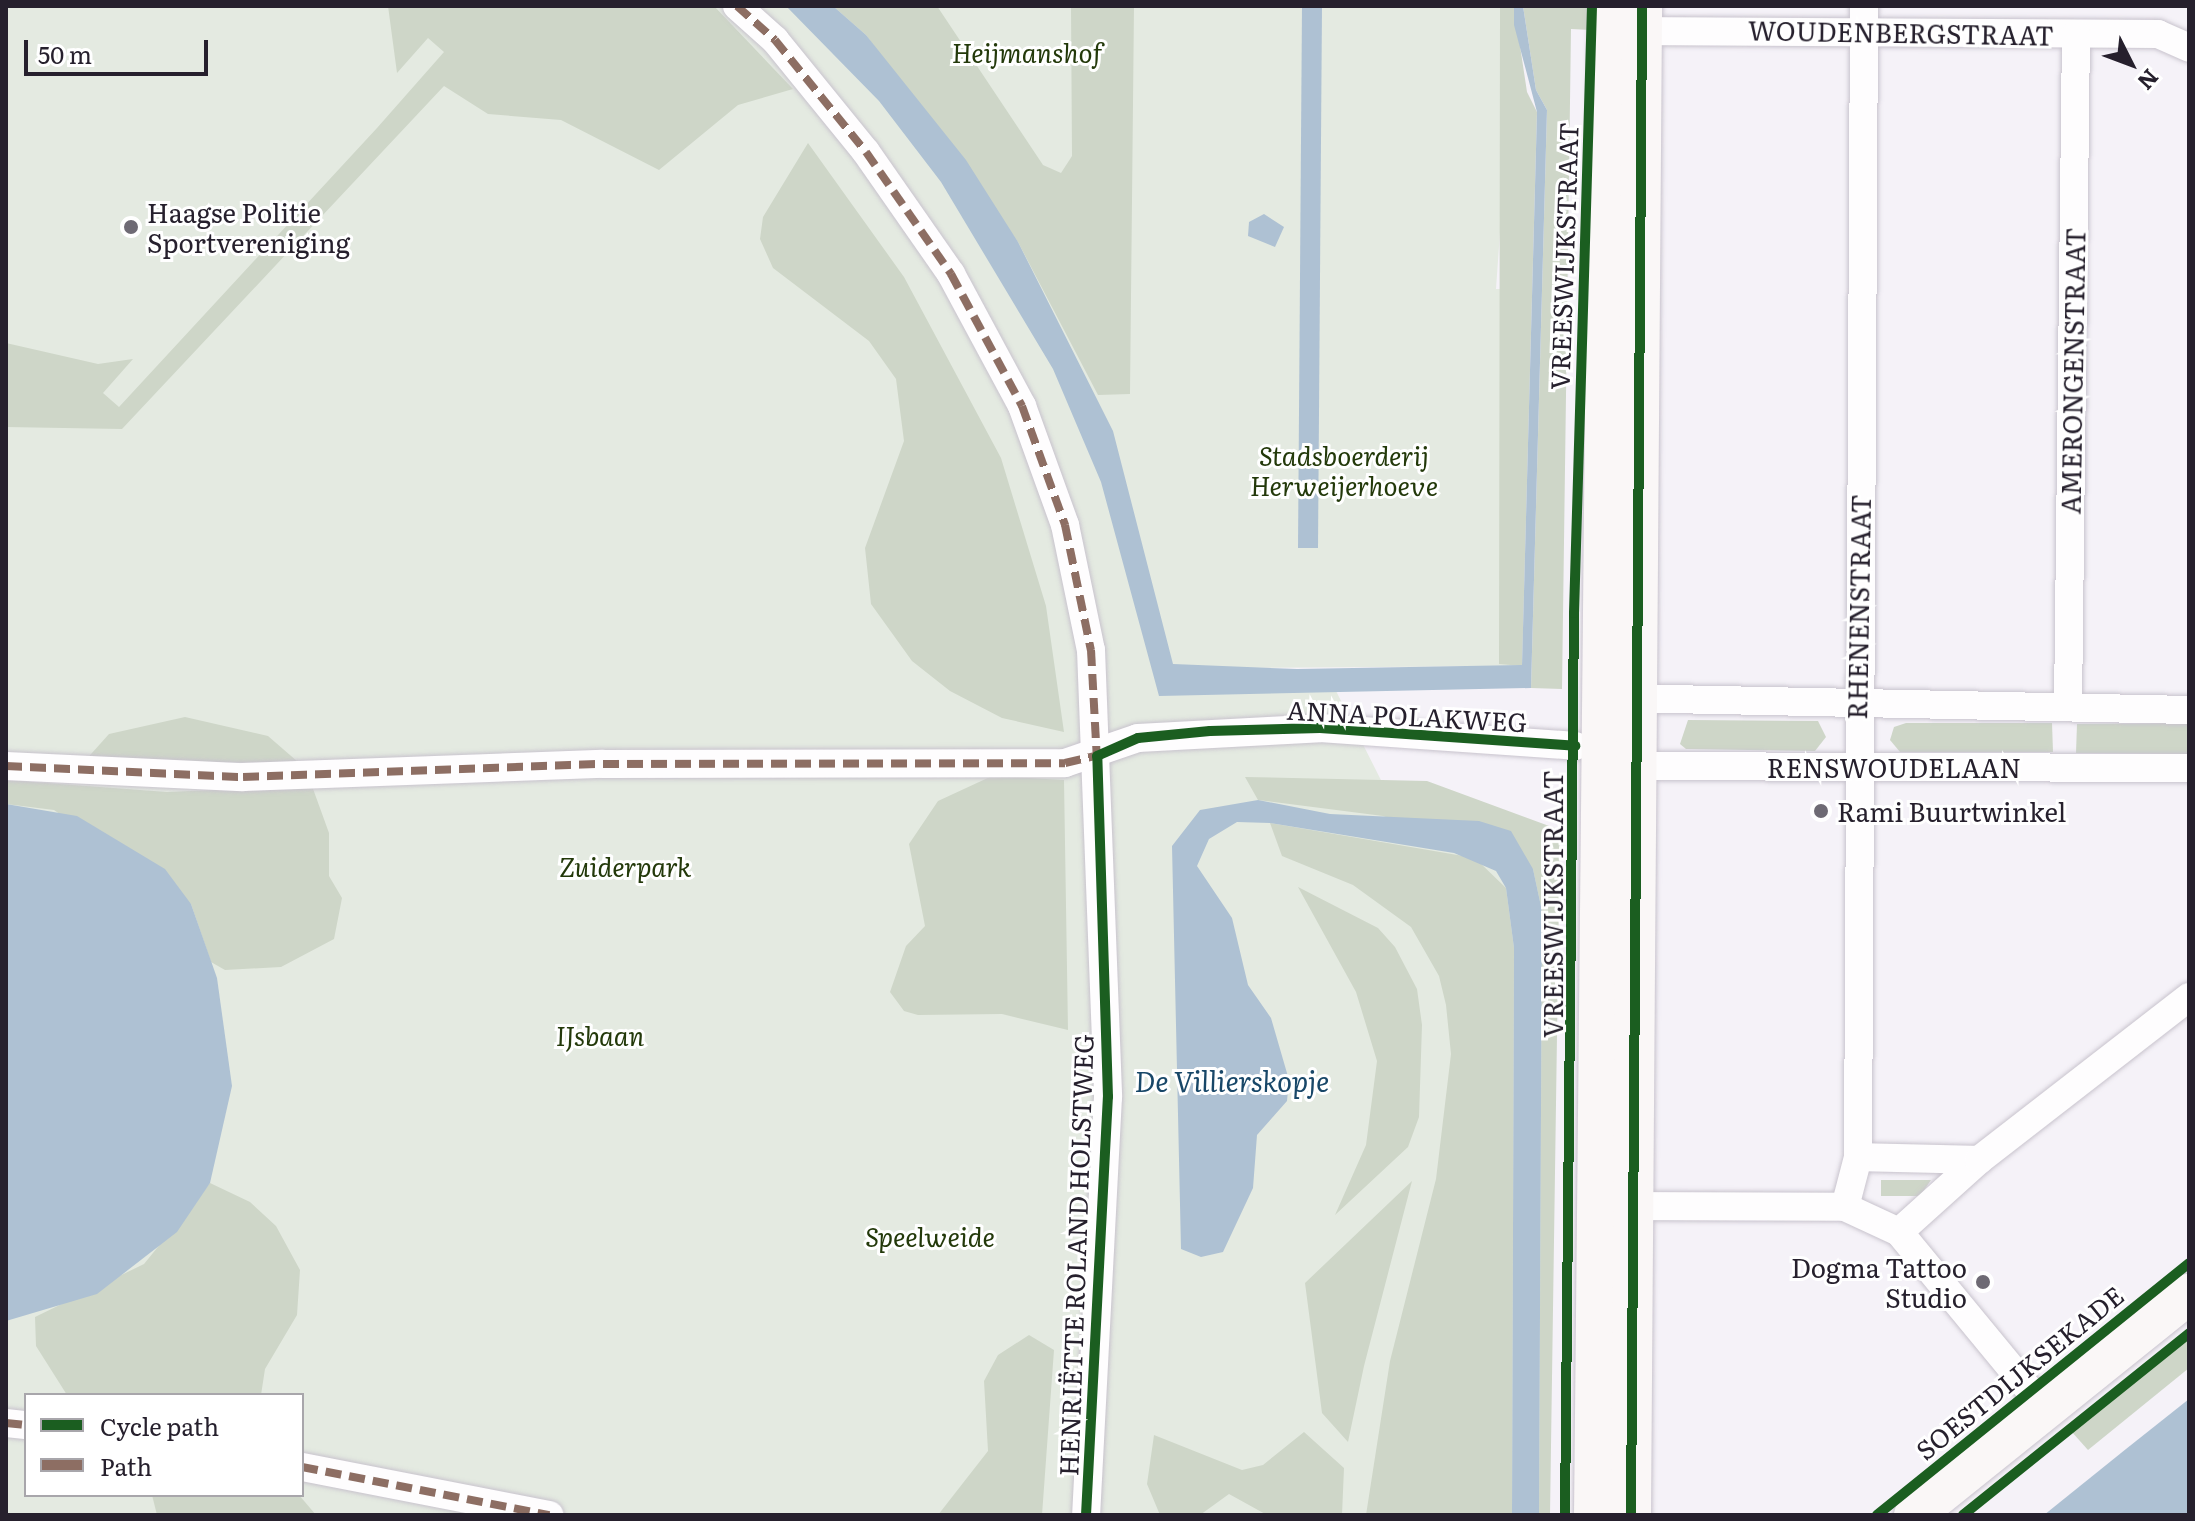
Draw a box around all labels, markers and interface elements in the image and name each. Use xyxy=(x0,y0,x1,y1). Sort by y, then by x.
street label: WOUDENBERGSTRAAT xyxy=(1748,14,2054,50)
scale bar xyxy=(28,24,212,74)
north arrow xyxy=(2091,24,2171,104)
text: 50 m xyxy=(38,36,92,71)
park label: Heijmanshof xyxy=(952,36,1102,68)
text: N xyxy=(2131,62,2168,98)
street label: VREESWIJKSTRAAT xyxy=(1543,122,1583,390)
place label: Haagse Politie Sportvereniging xyxy=(147,196,350,258)
marker: Haagse Politie Sportvereniging xyxy=(122,218,140,236)
street label: AMERONGENSTRAAT xyxy=(2054,227,2090,515)
park label: Stadsboerderij Herweijerhoeve xyxy=(1250,439,1438,500)
street label: RHENENSTRAAT xyxy=(1840,494,1876,720)
street label: ANNA POLAKWEG xyxy=(1286,693,1528,737)
street label: RENSWOUDELAAN xyxy=(1767,751,2021,783)
street label: VREESWIJKSTRAAT xyxy=(1536,770,1568,1038)
place label: Rami Buurtwinkel xyxy=(1837,795,2066,827)
marker: Rami Buurtwinkel xyxy=(1812,802,1830,820)
park label: Zuiderpark xyxy=(559,850,691,882)
park label: IJsbaan xyxy=(556,1019,644,1051)
street label: HENRIËTTE ROLAND HOLSTWEG xyxy=(1052,1033,1098,1477)
water label: De Villierskopje xyxy=(1135,1063,1329,1097)
park label: Speelweide xyxy=(865,1220,995,1252)
place label: Dogma Tattoo Studio xyxy=(1791,1251,1967,1312)
marker: Dogma Tattoo Studio xyxy=(1974,1273,1992,1291)
street label: SOESTDIJKSEKADE xyxy=(1909,1279,2129,1465)
legend xyxy=(24,1393,304,1497)
text: Cycle path xyxy=(100,1408,219,1443)
text: Path xyxy=(100,1448,152,1483)

